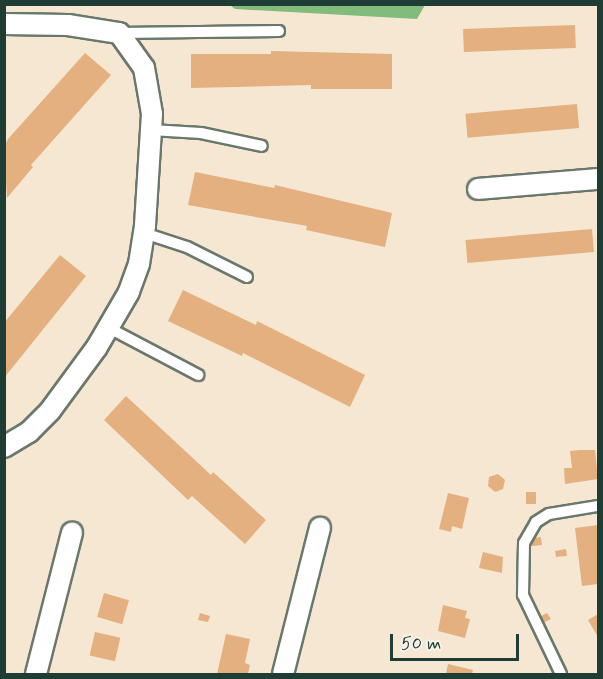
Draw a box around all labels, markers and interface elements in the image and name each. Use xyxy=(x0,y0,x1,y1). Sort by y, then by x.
scale bar xyxy=(393,622,522,660)
text: 50 m xyxy=(401,632,441,656)

